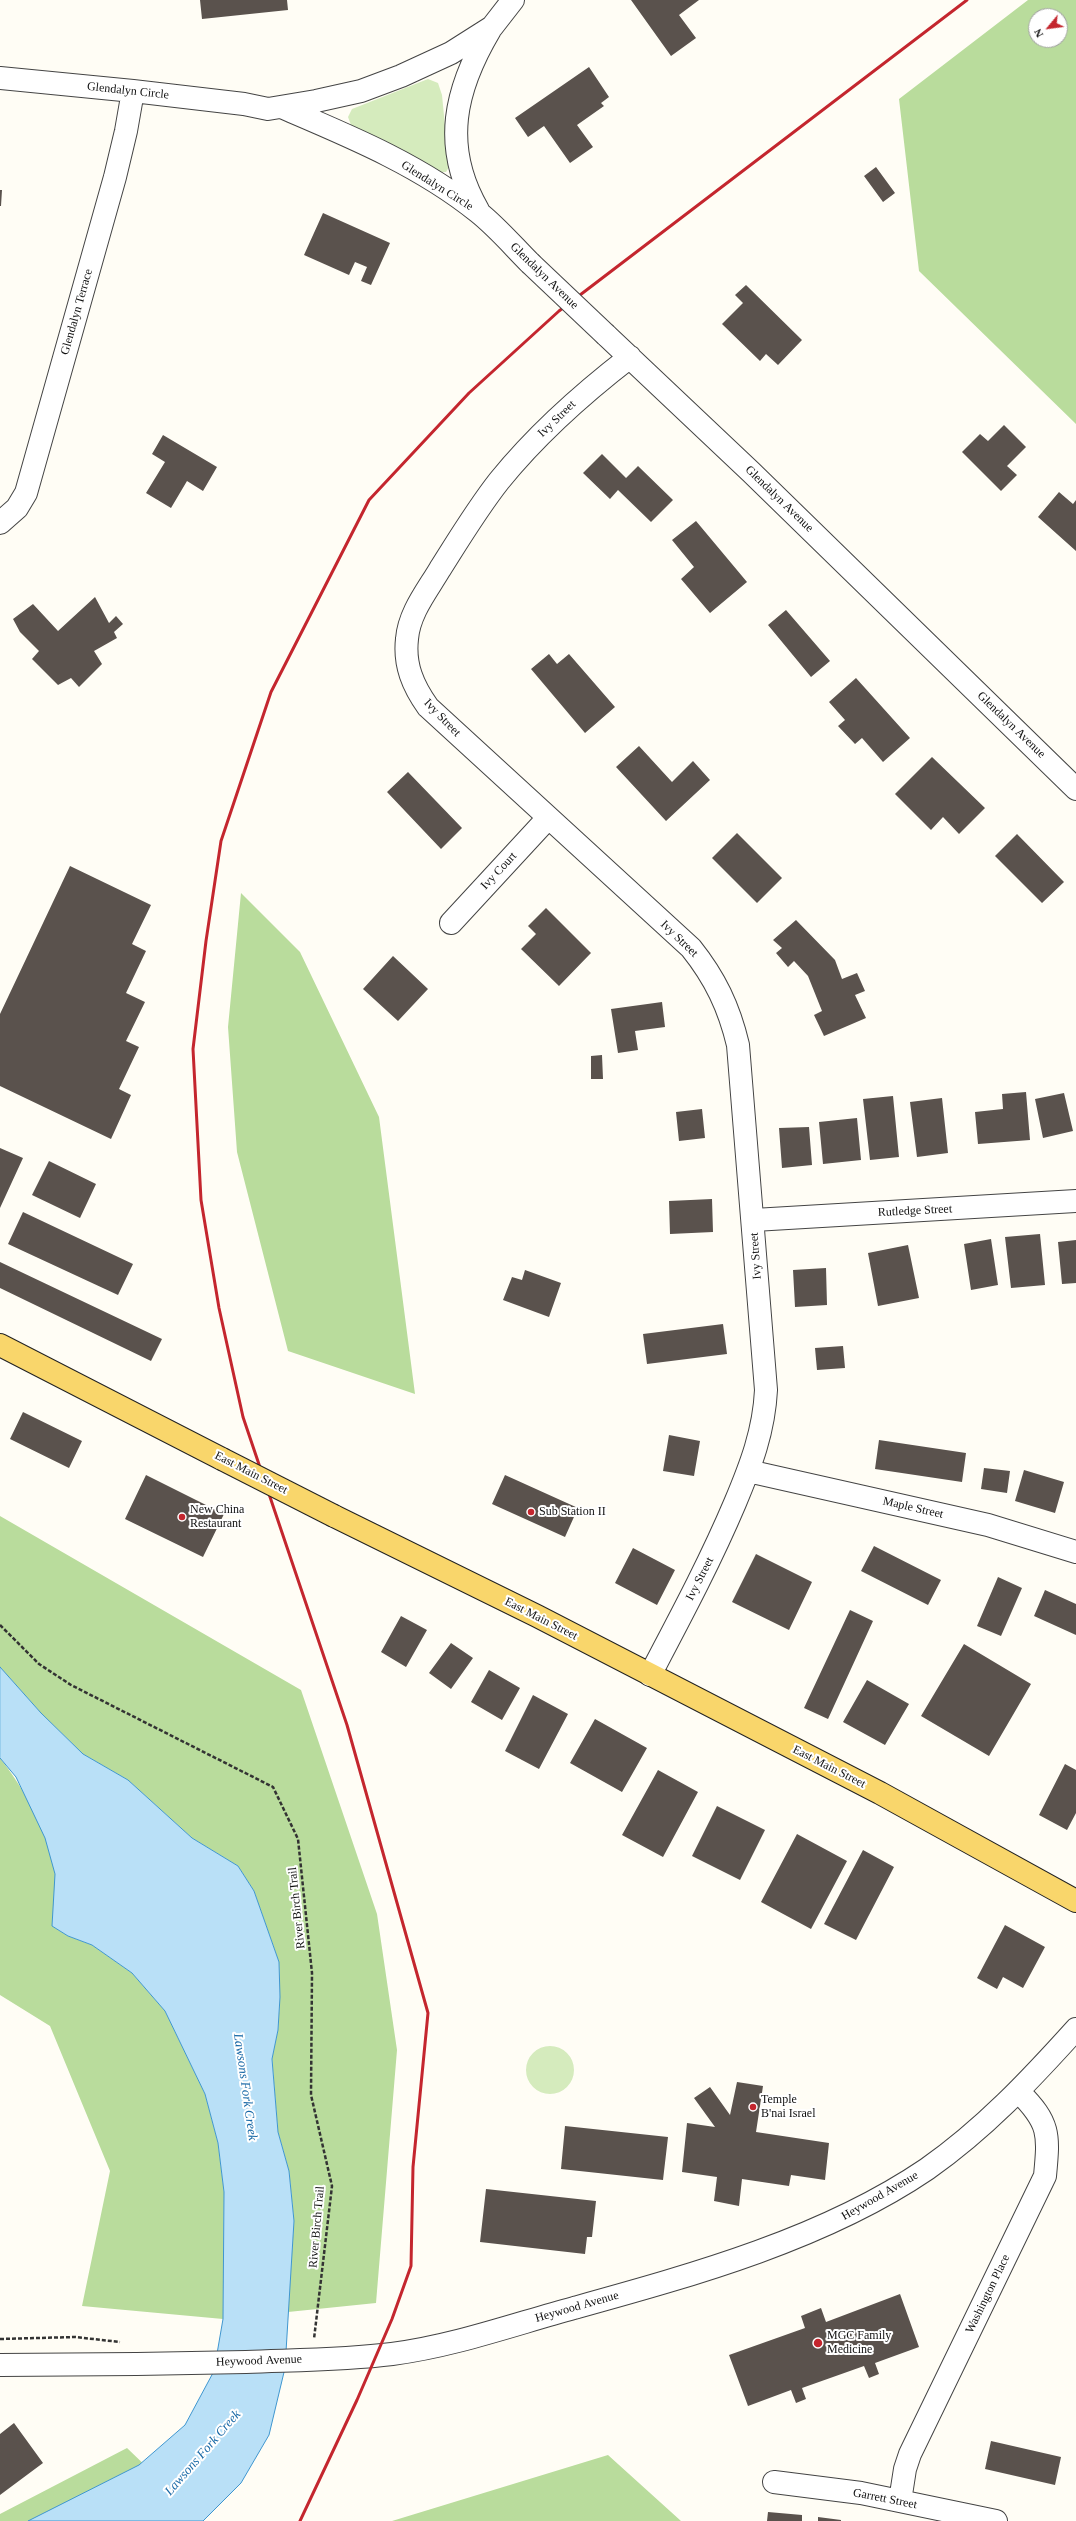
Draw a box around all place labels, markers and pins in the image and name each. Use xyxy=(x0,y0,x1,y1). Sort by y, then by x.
place label: New China Restaurant xyxy=(190,1503,244,1531)
place label: Sub Station II xyxy=(539,1505,606,1519)
marker: Sub Station II xyxy=(526,1507,536,1517)
marker: New China Restaurant xyxy=(177,1512,187,1522)
place label: Temple B'nai Israel xyxy=(761,2093,815,2121)
marker: Temple B'nai Israel xyxy=(748,2102,758,2112)
place label: MGC Family Medicine xyxy=(827,2329,891,2357)
marker: MGC Family Medicine xyxy=(812,2337,824,2349)

